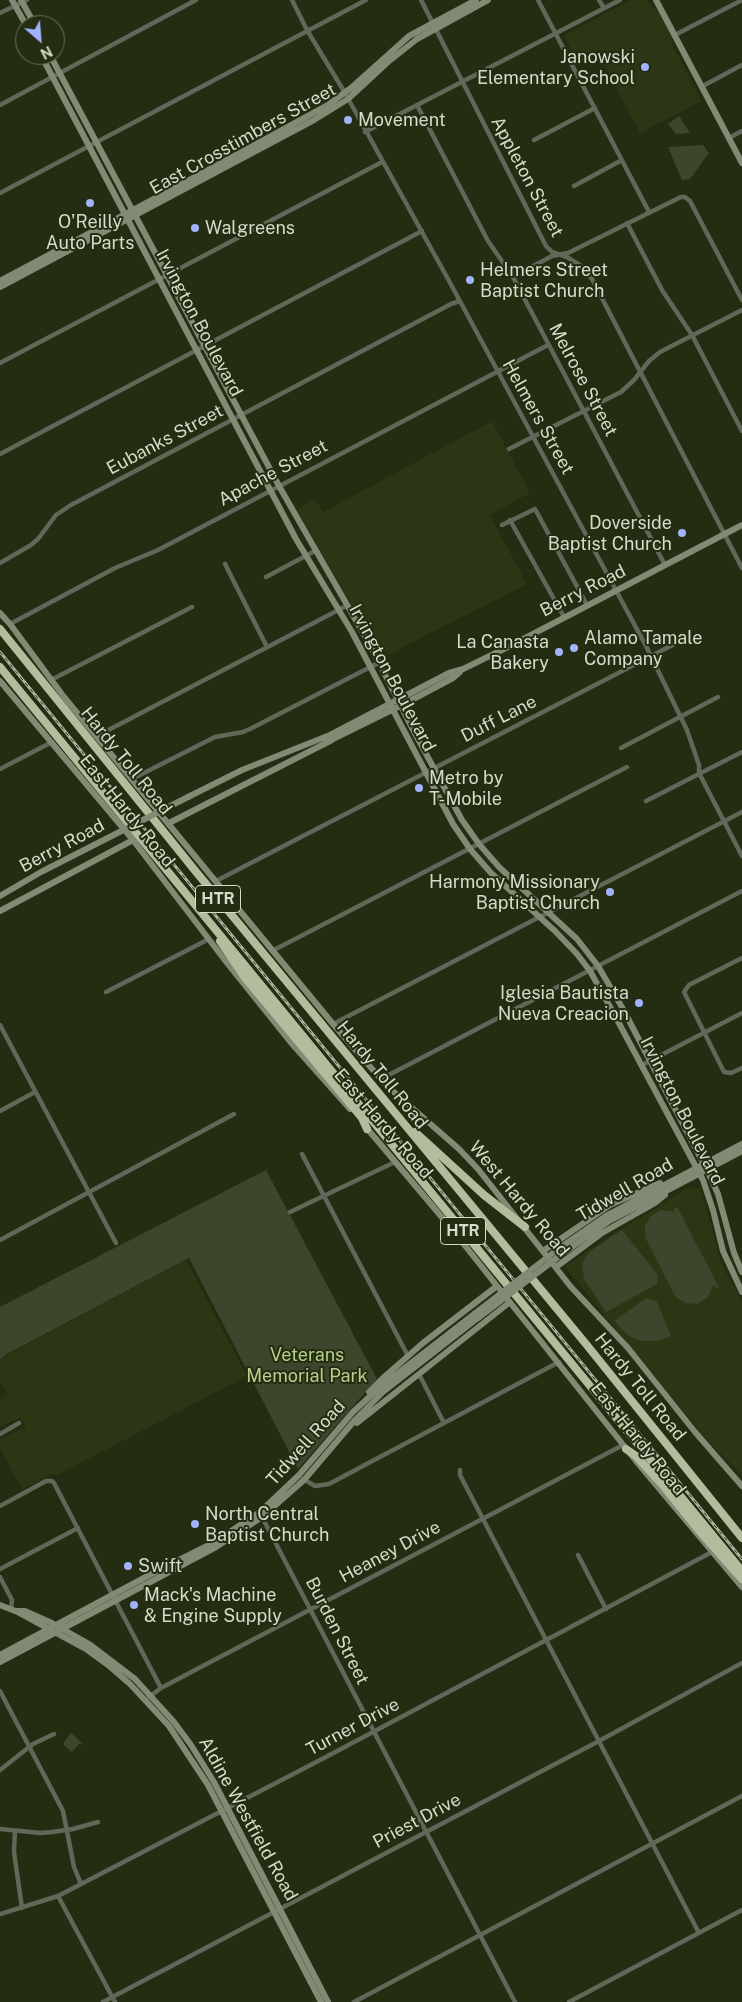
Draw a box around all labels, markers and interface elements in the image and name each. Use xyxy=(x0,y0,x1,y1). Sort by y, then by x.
north arrow xyxy=(15,15,65,65)
text: N xyxy=(38,43,55,62)
place label: Janowski Elementary School xyxy=(477,46,635,88)
marker: Janowski Elementary School xyxy=(639,61,651,73)
street label: East Crosstimbers Street xyxy=(146,79,340,199)
place label: Movement xyxy=(358,109,446,131)
street label: Appleton Street xyxy=(486,113,568,241)
marker: Movement xyxy=(342,114,354,126)
marker: O'Reilly Auto Parts xyxy=(84,197,96,209)
place label: O'Reilly Auto Parts xyxy=(46,211,134,253)
place label: Walgreens xyxy=(205,217,295,239)
marker: Walgreens xyxy=(189,222,201,234)
street label: Irvington Boulevard xyxy=(151,246,247,400)
place label: Helmers Street Baptist Church xyxy=(480,259,608,302)
marker: Helmers Street Baptist Church xyxy=(464,274,476,286)
street label: Melrose Street xyxy=(544,320,622,440)
street label: Helmers Street xyxy=(498,356,578,478)
street label: Eubanks Street xyxy=(103,400,227,480)
street label: Apache Street xyxy=(215,435,331,511)
place label: Doverside Baptist Church xyxy=(548,512,672,554)
marker: Doverside Baptist Church xyxy=(676,527,688,539)
street label: Berry Road xyxy=(537,560,629,622)
street label: Irvington Boulevard xyxy=(344,601,440,755)
place label: Alamo Tamale Company xyxy=(584,627,702,670)
place label: La Canasta Bakery xyxy=(456,631,549,674)
marker: Alamo Tamale Company xyxy=(568,642,580,654)
marker: La Canasta Bakery xyxy=(553,646,565,658)
street label: Duff Lane xyxy=(458,691,540,747)
street label: Hardy Toll Road xyxy=(76,703,176,819)
street label: East Hardy Road xyxy=(75,750,179,872)
place label: Metro by T-Mobile xyxy=(429,767,503,810)
marker: Metro by T-Mobile xyxy=(413,782,425,794)
street label: Berry Road xyxy=(16,815,108,877)
place label: Harmony Missionary Baptist Church xyxy=(429,871,600,914)
road number: HTR xyxy=(196,886,240,912)
marker: Harmony Missionary Baptist Church xyxy=(604,886,616,898)
place label: Iglesia Bautista Nueva Creacion xyxy=(498,982,629,1024)
marker: Iglesia Bautista Nueva Creacion xyxy=(633,997,645,1009)
street label: Hardy Toll Road xyxy=(332,1017,432,1133)
street label: Irvington Boulevard xyxy=(635,1033,729,1189)
street label: East Hardy Road xyxy=(329,1064,437,1184)
street label: West Hardy Road xyxy=(464,1137,574,1261)
street label: Tidwell Road xyxy=(573,1154,677,1226)
road number: HTR xyxy=(440,1218,486,1244)
street label: Hardy Toll Road xyxy=(590,1329,690,1445)
park label: Veterans Memorial Park xyxy=(246,1344,368,1386)
street label: East Hardy Road xyxy=(586,1378,690,1500)
street label: Tidwell Road xyxy=(262,1396,350,1490)
place label: North Central Baptist Church xyxy=(205,1503,329,1546)
street label: Heaney Drive xyxy=(336,1516,444,1588)
marker: North Central Baptist Church xyxy=(189,1518,201,1530)
place label: Swift xyxy=(138,1555,182,1577)
marker: Swift xyxy=(122,1560,134,1572)
street label: Burden Street xyxy=(301,1574,373,1688)
place label: Mack's Machine & Engine Supply xyxy=(144,1584,282,1626)
marker: Mack's Machine & Engine Supply xyxy=(128,1599,140,1611)
street label: Turner Drive xyxy=(303,1693,403,1761)
street label: Aldine Westfield Road xyxy=(194,1733,302,1905)
street label: Priest Drive xyxy=(369,1789,465,1853)

